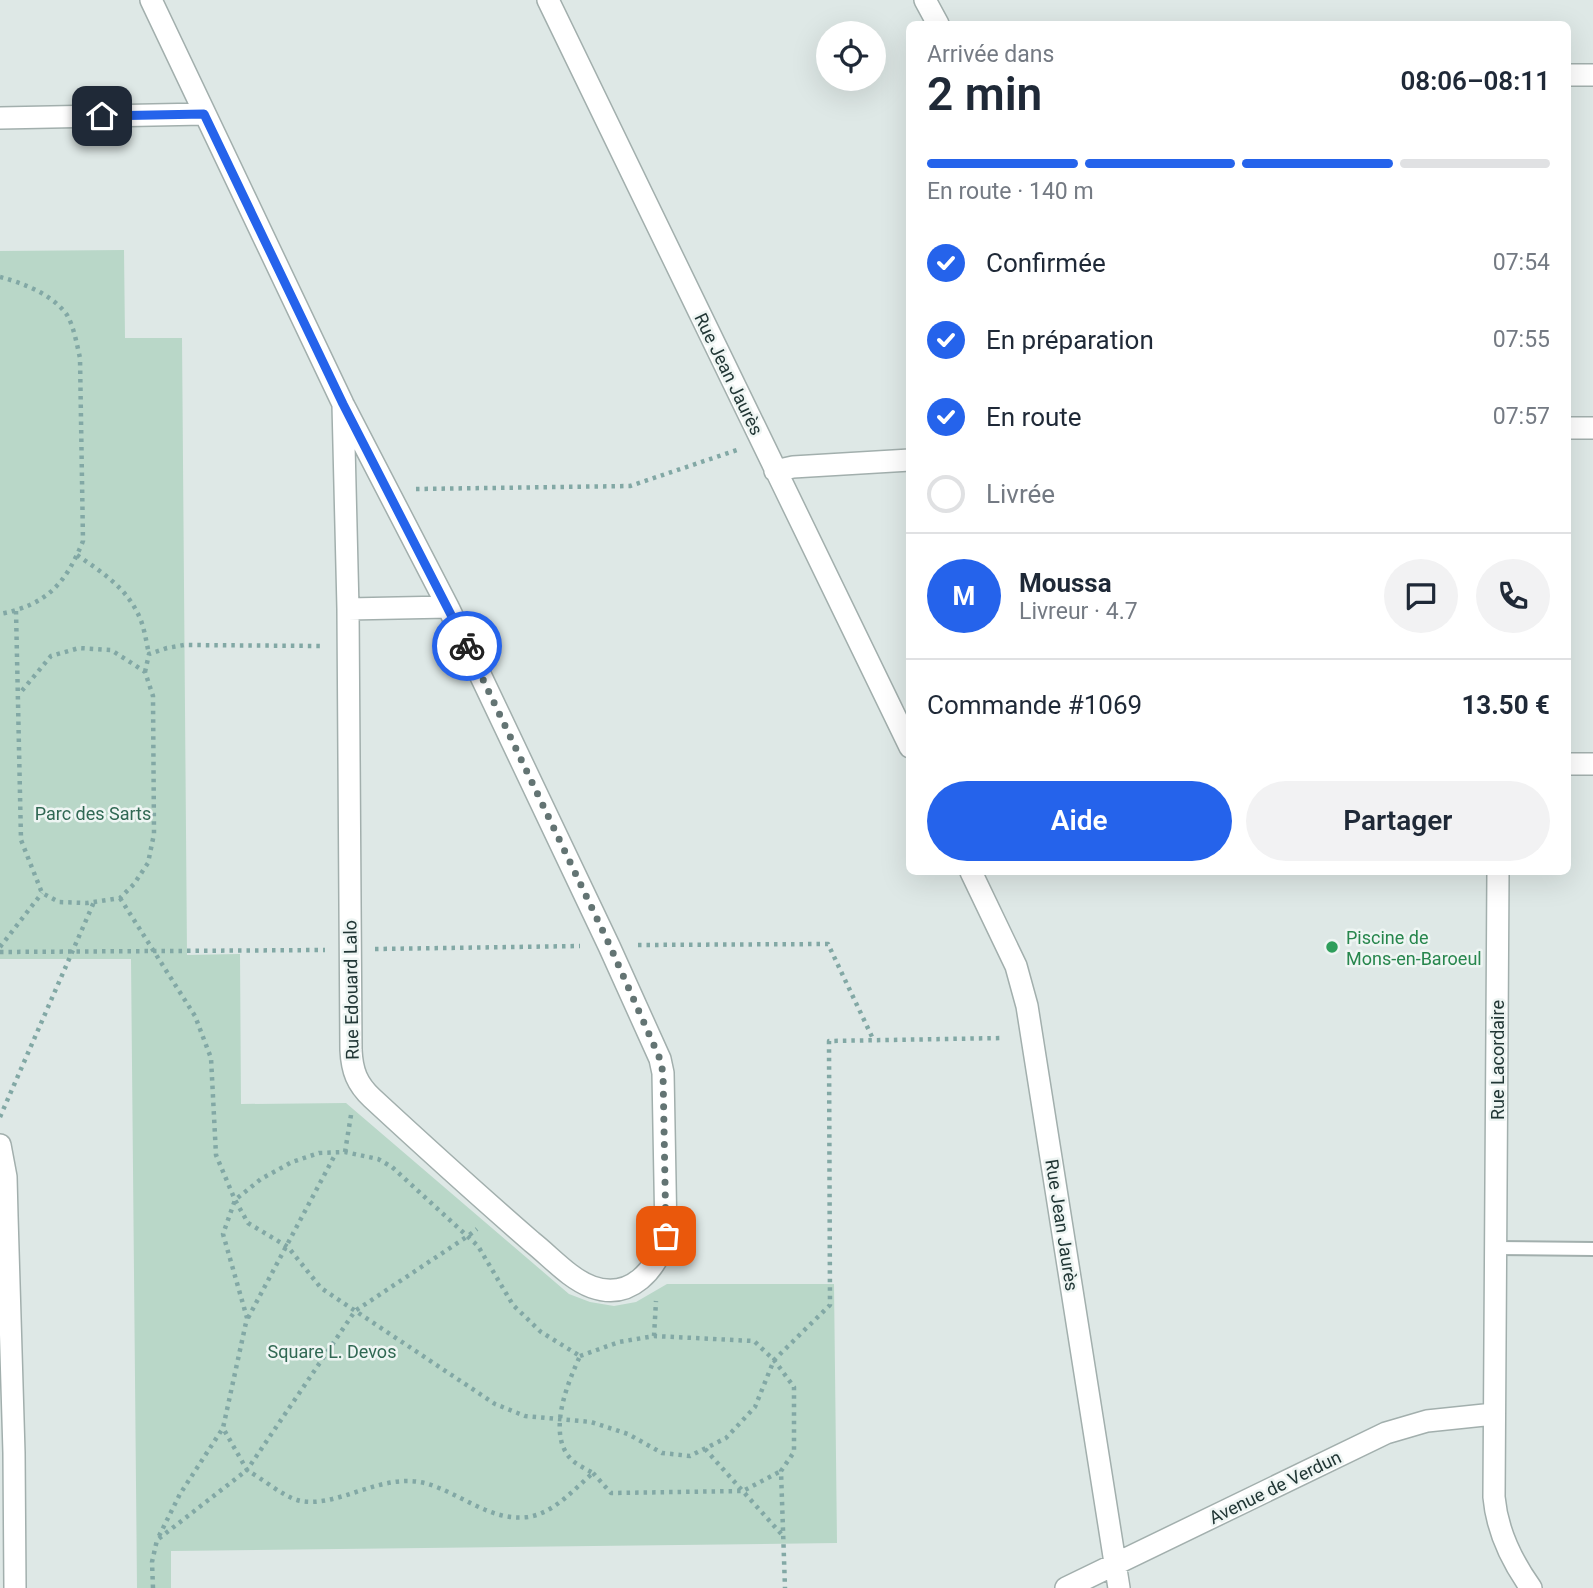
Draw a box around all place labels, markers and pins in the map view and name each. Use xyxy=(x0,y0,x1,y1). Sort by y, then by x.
pin xyxy=(72,86,132,146)
place label: Piscine de Mons-en-Baroeul xyxy=(1346,927,1482,969)
marker: Piscine de Mons-en-Baroeul xyxy=(1324,939,1340,955)
pin xyxy=(636,1206,696,1266)

